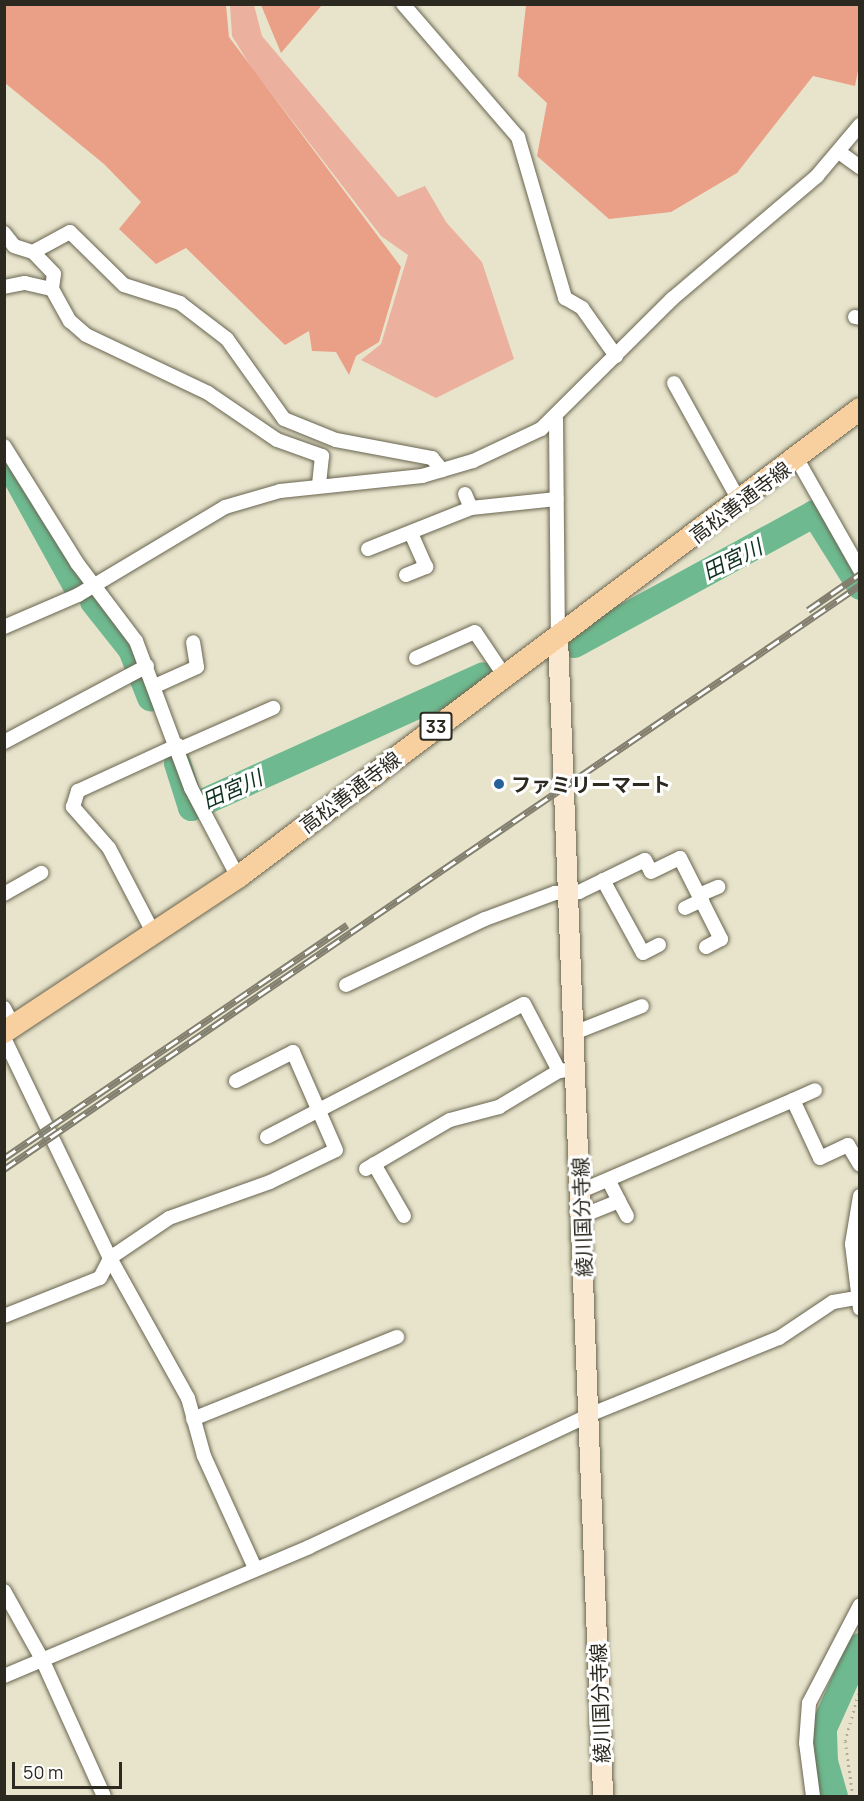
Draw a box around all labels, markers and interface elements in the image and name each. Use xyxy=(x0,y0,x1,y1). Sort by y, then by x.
street label: 高松善通寺線 xyxy=(685,456,795,548)
water label: 田宮川 xyxy=(698,534,766,584)
road number: 33 xyxy=(420,711,452,741)
street label: 高松善通寺線 xyxy=(295,746,405,838)
water label: 田宮川 xyxy=(198,765,266,813)
place label: ファミリーマート xyxy=(511,772,671,796)
marker: ファミリーマート xyxy=(492,777,506,791)
street label: 綾川国分寺線 xyxy=(568,1157,596,1277)
street label: 綾川国分寺線 xyxy=(586,1643,614,1763)
scale bar xyxy=(15,1750,124,1788)
text: 50 m xyxy=(23,1760,63,1784)

